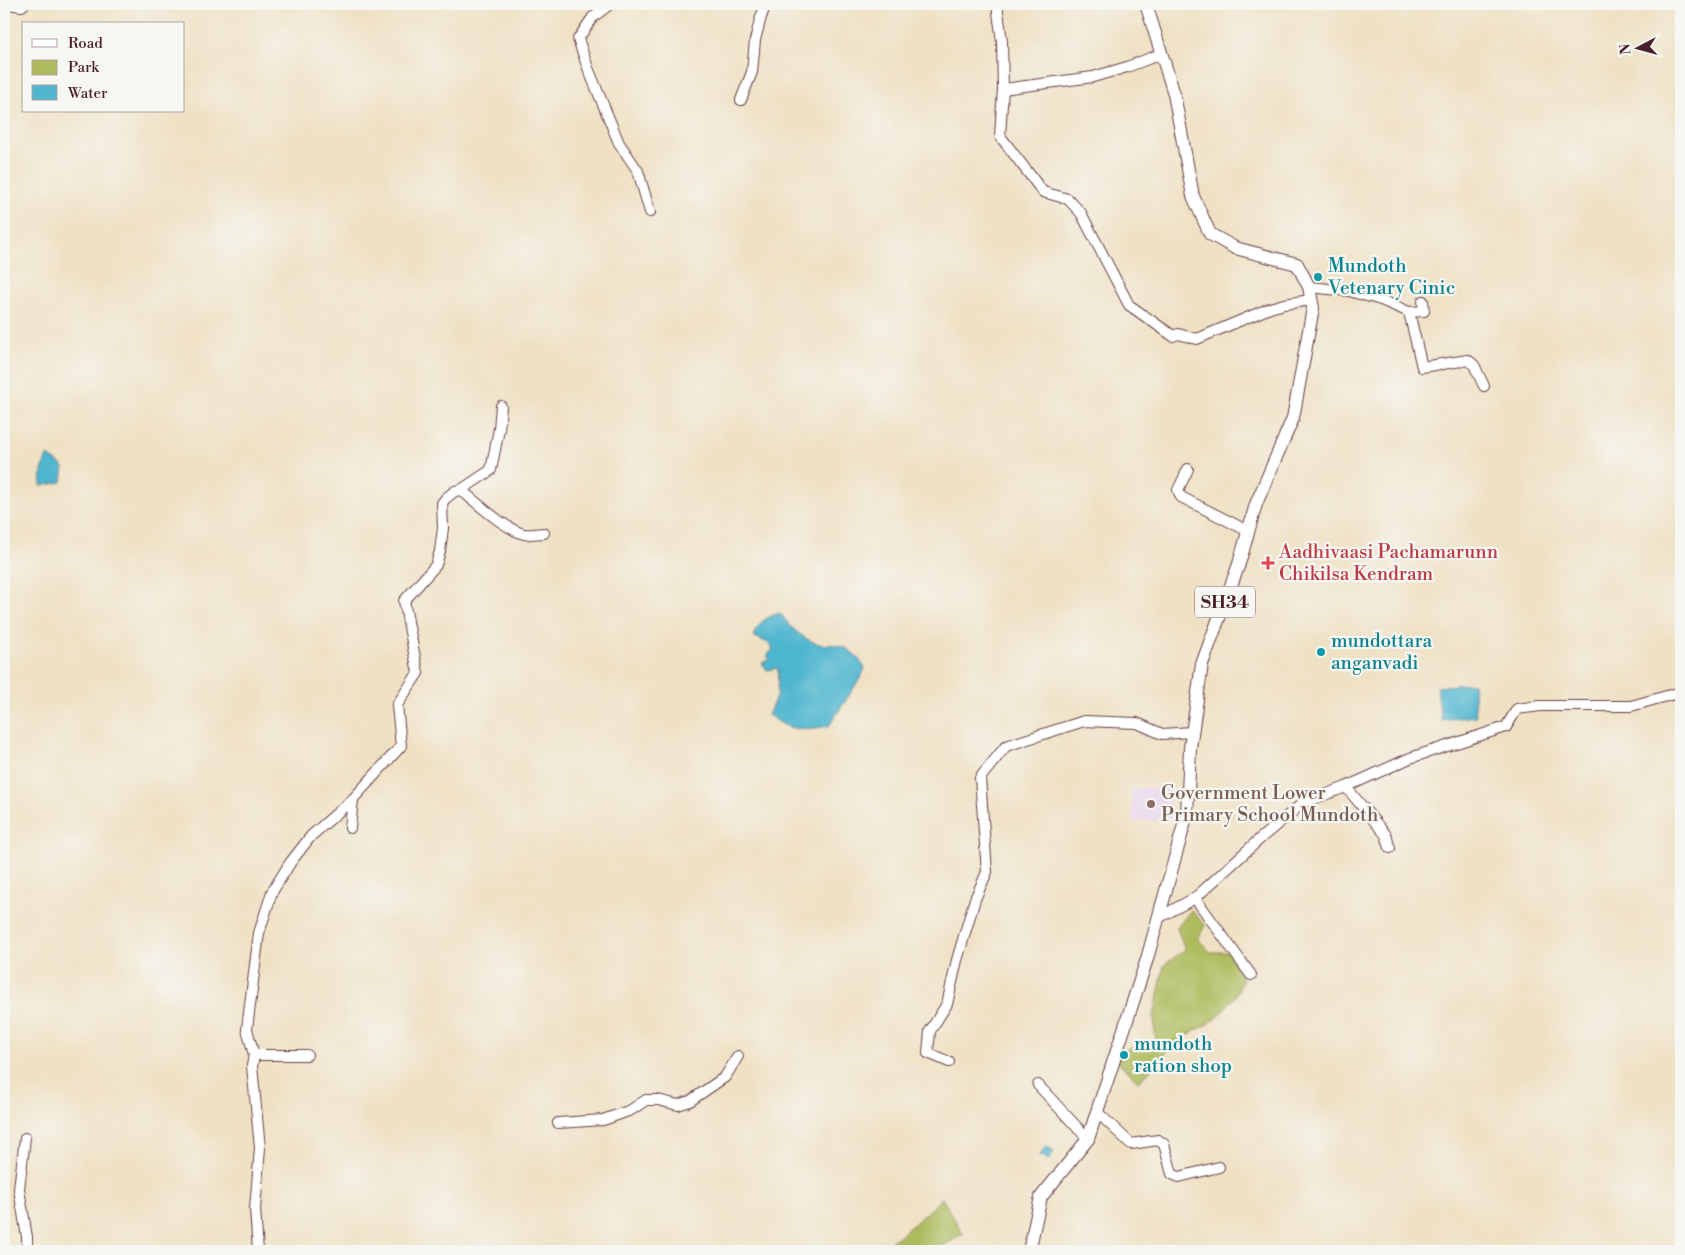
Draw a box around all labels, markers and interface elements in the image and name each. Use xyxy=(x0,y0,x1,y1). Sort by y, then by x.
legend xyxy=(22,22,185,112)
north arrow xyxy=(1612,22,1662,72)
text: Road xyxy=(68,34,103,53)
text: N xyxy=(1617,43,1636,56)
text: Park xyxy=(68,58,100,77)
text: Water xyxy=(67,84,108,103)
place label: Mundoth Vetenary Cinic xyxy=(1327,254,1455,300)
marker: Mundoth Vetenary Cinic xyxy=(1312,271,1324,283)
place label: Aadhivaasi Pachamarunn Chikilsa Kendram xyxy=(1278,540,1498,586)
marker: Aadhivaasi Pachamarunn Chikilsa Kendram xyxy=(1261,556,1275,570)
road number: SH34 xyxy=(1195,586,1255,618)
place label: mundottara anganvadi xyxy=(1331,629,1433,675)
marker: mundottara anganvadi xyxy=(1315,646,1327,658)
place label: Government Lower Primary School Mundoth xyxy=(1161,781,1378,827)
marker: Government Lower Primary School Mundoth xyxy=(1145,798,1157,810)
place label: mundoth ration shop xyxy=(1134,1032,1232,1078)
marker: mundoth ration shop xyxy=(1118,1049,1130,1061)

